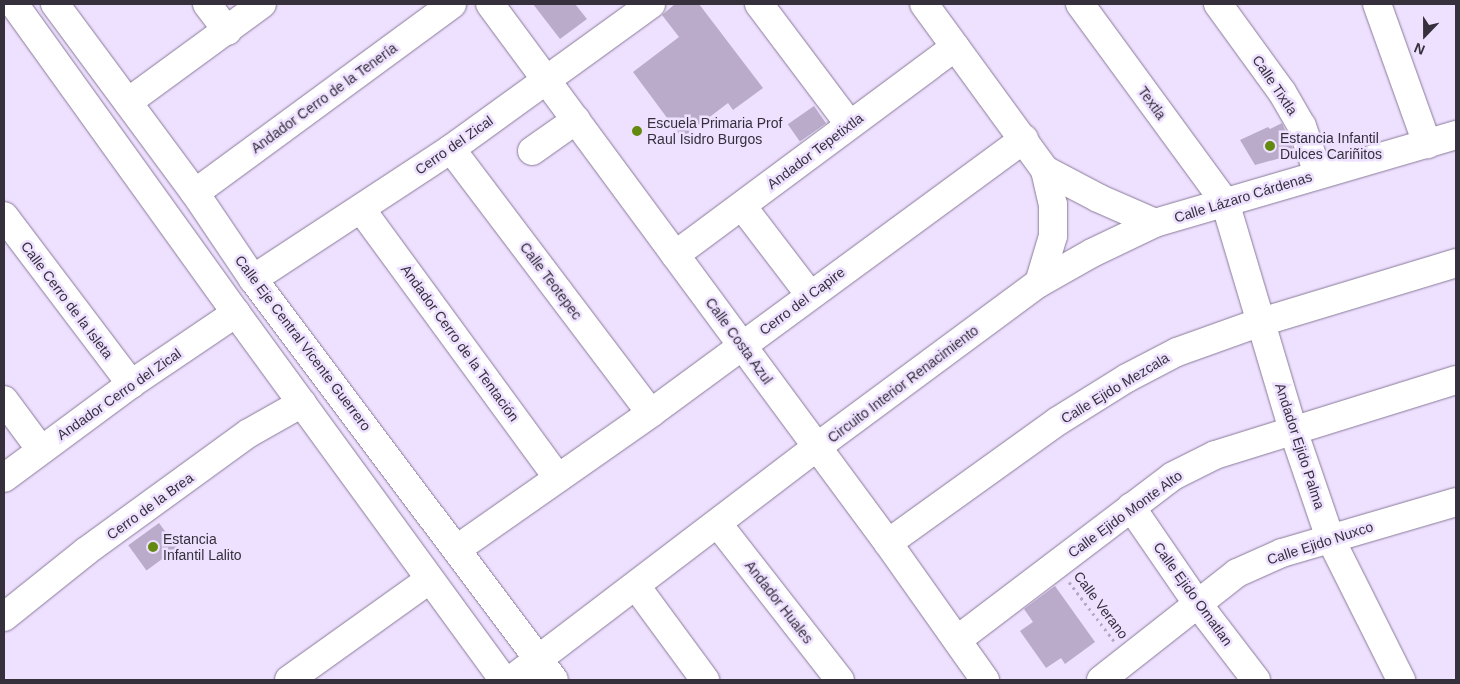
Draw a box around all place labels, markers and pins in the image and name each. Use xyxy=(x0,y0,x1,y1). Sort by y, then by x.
place label: Escuela Primaria Prof Raul Isidro Burgos xyxy=(647,115,782,148)
marker: Escuela Primaria Prof Raul Isidro Burgos xyxy=(631,125,643,137)
place label: Estancia Infantil Dulces Cariñitos xyxy=(1280,130,1382,162)
marker: Estancia Infantil Dulces Cariñitos xyxy=(1264,140,1276,152)
place label: Estancia Infantil Lalito xyxy=(163,531,242,564)
marker: Estancia Infantil Lalito xyxy=(147,541,159,553)

